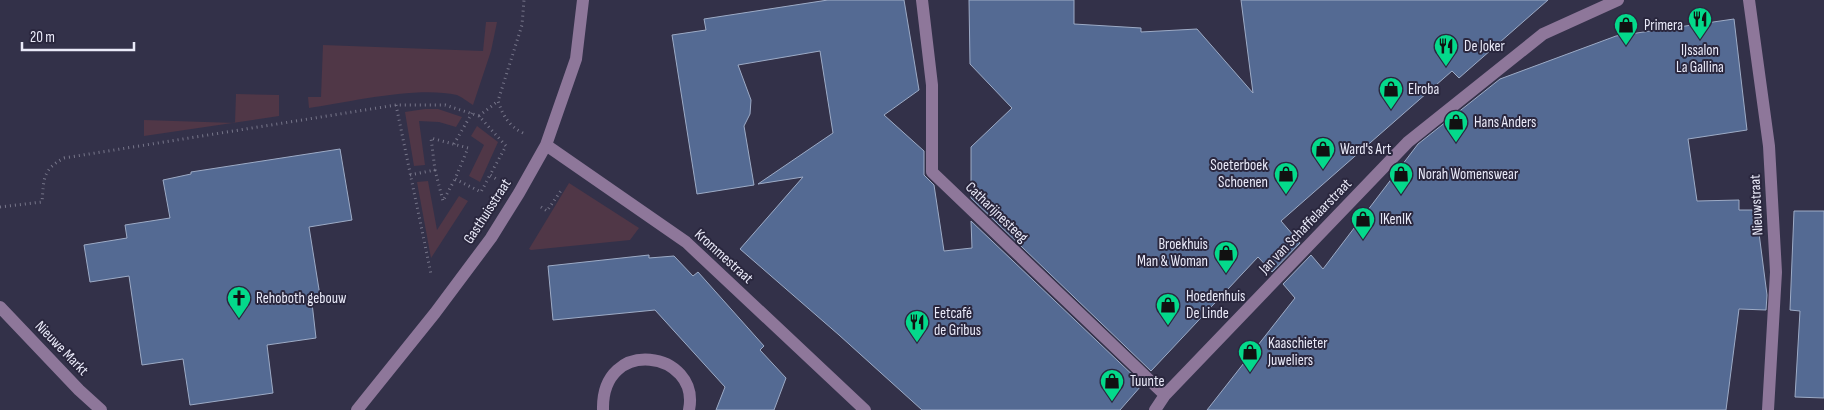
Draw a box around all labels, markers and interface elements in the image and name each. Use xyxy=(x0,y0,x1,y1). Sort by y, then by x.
restaurant icon: IJssalon La Gallina xyxy=(1687,6,1713,40)
shop icon: Primera xyxy=(1613,12,1639,46)
place label: Primera xyxy=(1644,16,1683,35)
scale bar xyxy=(22,20,135,52)
text: 20 m xyxy=(30,28,55,47)
restaurant icon: De Joker xyxy=(1433,33,1459,67)
place label: De Joker xyxy=(1464,37,1506,56)
place label: IJssalon La Gallina xyxy=(1676,41,1724,77)
shop icon: Elroba xyxy=(1378,76,1404,110)
place label: Elroba xyxy=(1408,80,1439,99)
shop icon: Hans Anders xyxy=(1443,109,1469,143)
place label: Hans Anders xyxy=(1474,113,1536,132)
shop icon: Ward's Art xyxy=(1310,136,1336,170)
place label: Ward's Art xyxy=(1340,140,1392,159)
place label: Soeterboek Schoenen xyxy=(1210,156,1268,192)
shop icon: Soeterboek Schoenen xyxy=(1273,161,1299,195)
shop icon: Norah Womenswear xyxy=(1388,161,1414,195)
place label: Norah Womenswear xyxy=(1418,165,1519,184)
street label: Nieuwstraat xyxy=(1745,173,1768,236)
street label: Jan van Schaffelaarstraat xyxy=(1254,174,1356,279)
street label: Gasthuisstraat xyxy=(459,175,516,247)
street label: Catharijnesteeg xyxy=(961,178,1032,247)
shop icon: IKenIK xyxy=(1350,206,1376,240)
place label: IKenIK xyxy=(1380,210,1412,229)
street label: Krommestraat xyxy=(690,225,757,288)
place label: Broekhuis Man & Woman xyxy=(1137,235,1208,271)
shop icon: Broekhuis Man & Woman xyxy=(1213,240,1239,274)
church icon: Rehoboth gebouw xyxy=(226,285,252,319)
place label: Hoedenhuis De Linde xyxy=(1186,287,1245,323)
place label: Rehoboth gebouw xyxy=(256,289,347,308)
shop icon: Hoedenhuis De Linde xyxy=(1155,292,1181,326)
place label: Eetcafé de Gribus xyxy=(934,304,981,340)
restaurant icon: Eetcafé de Gribus xyxy=(904,309,930,343)
street label: Nieuwe Markt xyxy=(31,317,93,380)
place label: Kaaschieter Juweliers xyxy=(1267,334,1328,370)
shop icon: Kaaschieter Juweliers xyxy=(1237,339,1263,373)
shop icon: Tuunte xyxy=(1099,368,1125,402)
place label: Tuunte xyxy=(1130,372,1165,391)

